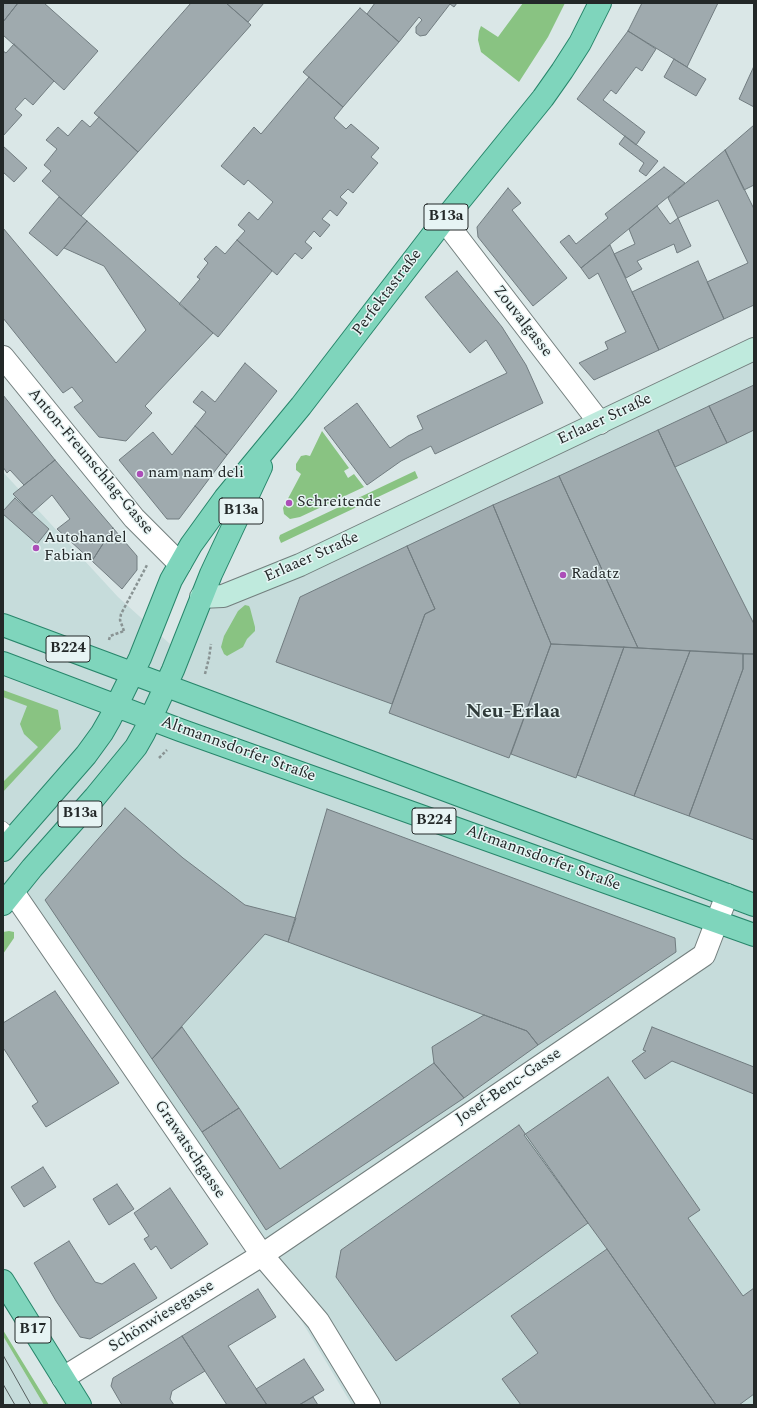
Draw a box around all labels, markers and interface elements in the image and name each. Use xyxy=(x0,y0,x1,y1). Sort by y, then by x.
road number: B13a xyxy=(424,204,468,230)
street label: Perfektastraße xyxy=(349,246,427,340)
street label: Zouvalgasse xyxy=(488,282,556,362)
street label: Anton-Freunschlag-Gasse xyxy=(23,385,157,539)
street label: Erlaaer Straße xyxy=(555,390,655,450)
place label: nam nam deli xyxy=(148,464,244,484)
marker: nam nam deli xyxy=(135,469,145,479)
place label: Schreitende xyxy=(297,493,381,513)
road number: B13a xyxy=(219,498,263,524)
marker: Schreitende xyxy=(284,498,294,508)
place label: Autohandel Fabian xyxy=(44,529,127,567)
street label: Erlaaer Straße xyxy=(262,529,362,587)
marker: Autohandel Fabian xyxy=(31,543,41,553)
place label: Radatz xyxy=(571,565,620,585)
marker: Radatz xyxy=(558,570,568,580)
road number: B224 xyxy=(46,636,90,662)
district label: Neu-Erlaa xyxy=(466,701,560,725)
street label: Altmannsdorfer Straße xyxy=(158,713,318,787)
road number: B13a xyxy=(58,801,102,827)
road number: B224 xyxy=(412,808,456,834)
street label: Altmannsdorfer Straße xyxy=(463,822,623,896)
street label: Josef-Benc-Gasse xyxy=(453,1045,565,1129)
street label: Grawatschgasse xyxy=(149,1097,229,1203)
street label: Schönwiesegasse xyxy=(106,1277,218,1357)
road number: B17 xyxy=(15,1317,51,1343)

